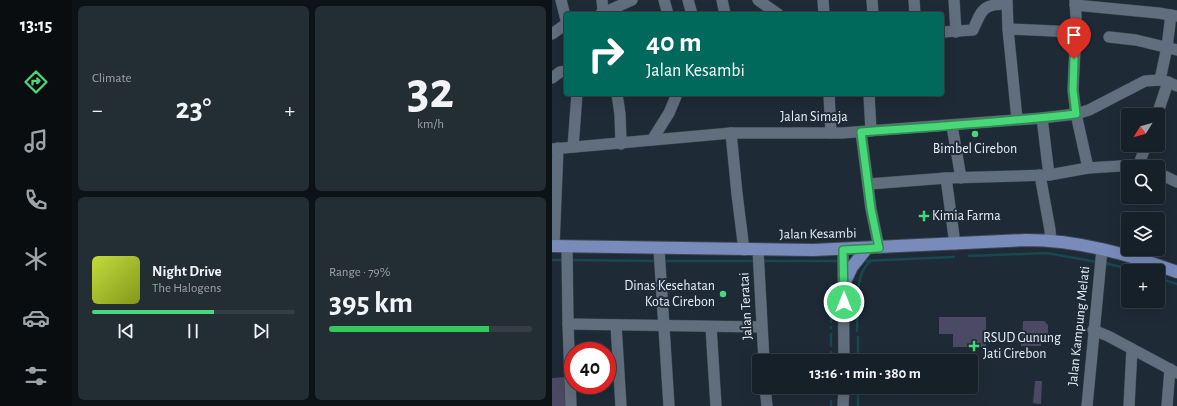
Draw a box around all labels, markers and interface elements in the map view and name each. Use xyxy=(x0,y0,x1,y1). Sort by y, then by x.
text: 13:15 xyxy=(20,17,52,35)
pin xyxy=(1057,18,1091,59)
icon: arrive xyxy=(1063,24,1085,46)
icon: right xyxy=(580,28,632,80)
text: 40 m xyxy=(646,29,702,57)
text: Jalan Kesambi xyxy=(646,62,745,80)
text: 32 xyxy=(407,65,454,117)
icon: directions xyxy=(22,68,50,96)
text: Climate xyxy=(92,72,131,85)
text: 23° xyxy=(176,94,211,124)
text: − xyxy=(92,99,103,121)
text: + xyxy=(284,99,295,121)
north arrow xyxy=(1121,108,1165,152)
map controls xyxy=(1121,108,1165,308)
street label: Jalan Simaja xyxy=(780,110,848,124)
text: km/h xyxy=(417,118,444,131)
icon: music xyxy=(22,127,50,155)
marker: Bimbel Cirebon xyxy=(970,129,980,139)
place label: Bimbel Cirebon xyxy=(933,142,1017,156)
button: search xyxy=(1121,160,1165,204)
icon: phone xyxy=(22,186,50,214)
place label: Kimia Farma xyxy=(932,209,1001,223)
marker: Kimia Farma xyxy=(919,211,929,221)
button: layers xyxy=(1121,212,1165,256)
street label: Jalan Kesambi xyxy=(779,226,857,242)
icon: climate xyxy=(22,245,50,273)
text: Night Drive xyxy=(152,264,222,279)
button: + xyxy=(1121,264,1165,308)
street label: Jalan Kampung Melati xyxy=(1066,265,1092,387)
text: Range · 79% xyxy=(329,266,390,279)
street label: Jalan Teratai xyxy=(737,272,755,340)
place label: Dinas Kesehatan Kota Cirebon xyxy=(624,279,715,309)
position arrow xyxy=(823,281,865,323)
text: The Halogens xyxy=(152,282,221,295)
text: 395 km xyxy=(329,288,413,318)
marker: Dinas Kesehatan Kota Cirebon xyxy=(718,289,728,299)
icon: car xyxy=(22,304,50,332)
icon: previous xyxy=(115,320,137,342)
icon: pause xyxy=(182,320,204,342)
icon: next xyxy=(250,320,272,342)
place label: RSUD Gunung Jati Cirebon xyxy=(983,331,1061,361)
marker: RSUD Gunung Jati Cirebon xyxy=(968,340,980,352)
speed limit sign: 40 xyxy=(564,342,616,394)
icon: filters xyxy=(22,362,50,390)
text: 13:16 · 1 min · 380 m xyxy=(809,366,921,381)

